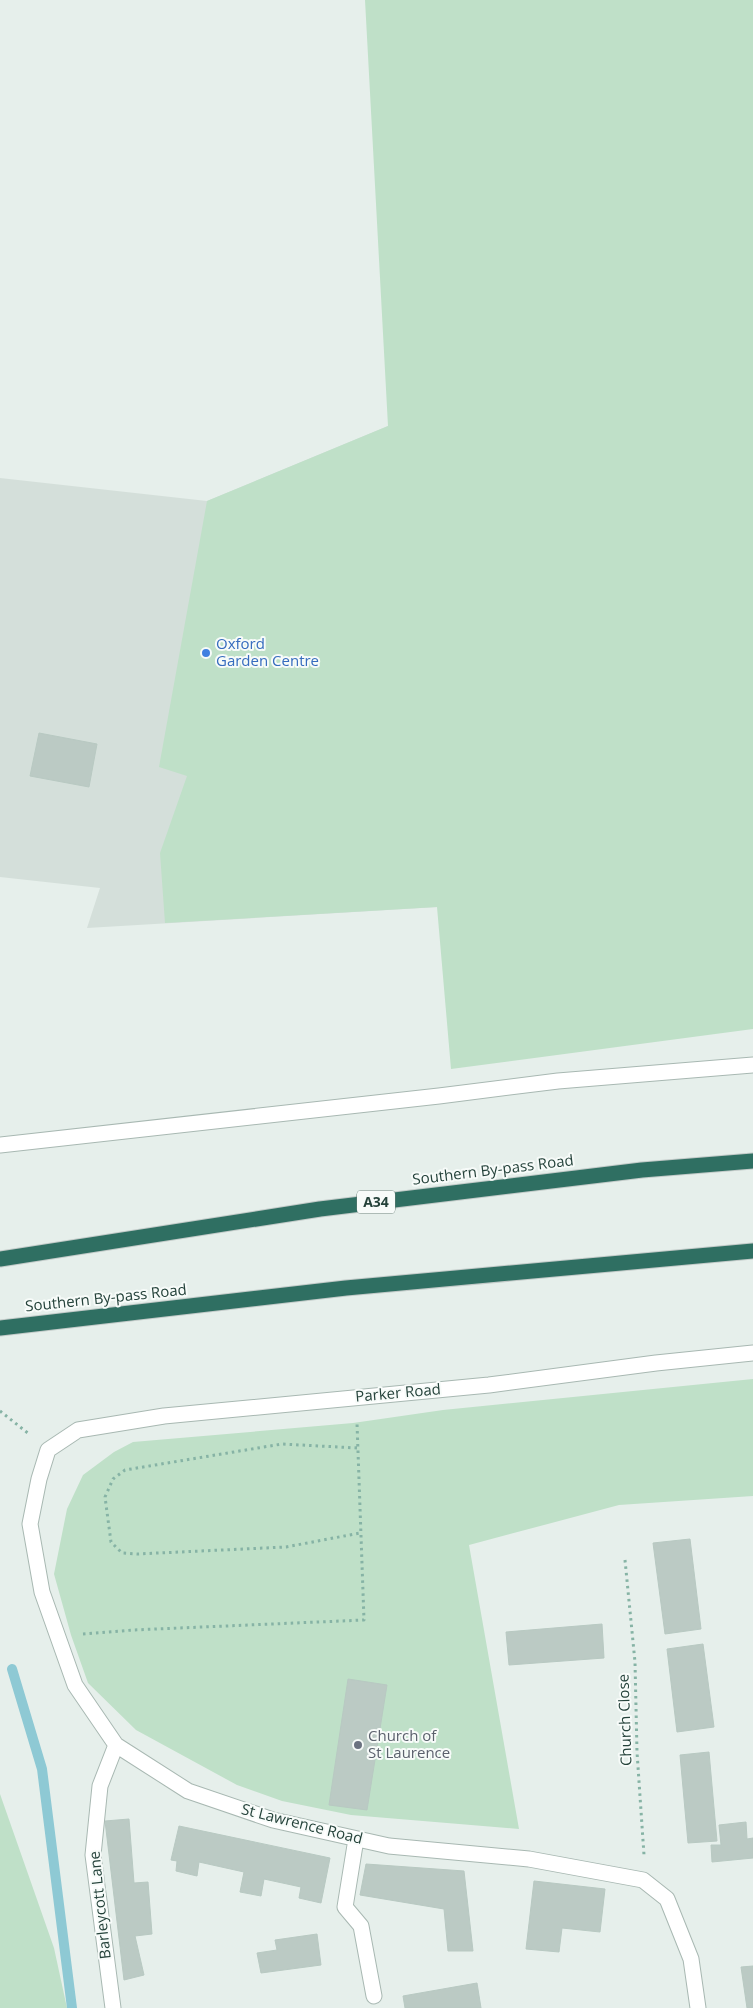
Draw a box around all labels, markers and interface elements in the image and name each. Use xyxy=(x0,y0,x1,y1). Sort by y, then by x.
place label: Oxford Garden Centre xyxy=(216,633,319,670)
marker: Oxford Garden Centre xyxy=(200,647,212,659)
street label: Southern By-pass Road xyxy=(411,1149,575,1189)
road number: A34 xyxy=(357,1190,395,1214)
street label: Southern By-pass Road xyxy=(24,1279,188,1315)
street label: Parker Road xyxy=(354,1378,441,1406)
street label: Church Close xyxy=(612,1674,636,1766)
place label: Church of St Laurence xyxy=(368,1725,450,1762)
marker: Church of St Laurence xyxy=(352,1739,364,1751)
street label: St Lawrence Road xyxy=(240,1798,365,1848)
street label: Barleycott Lane xyxy=(83,1850,115,1960)

